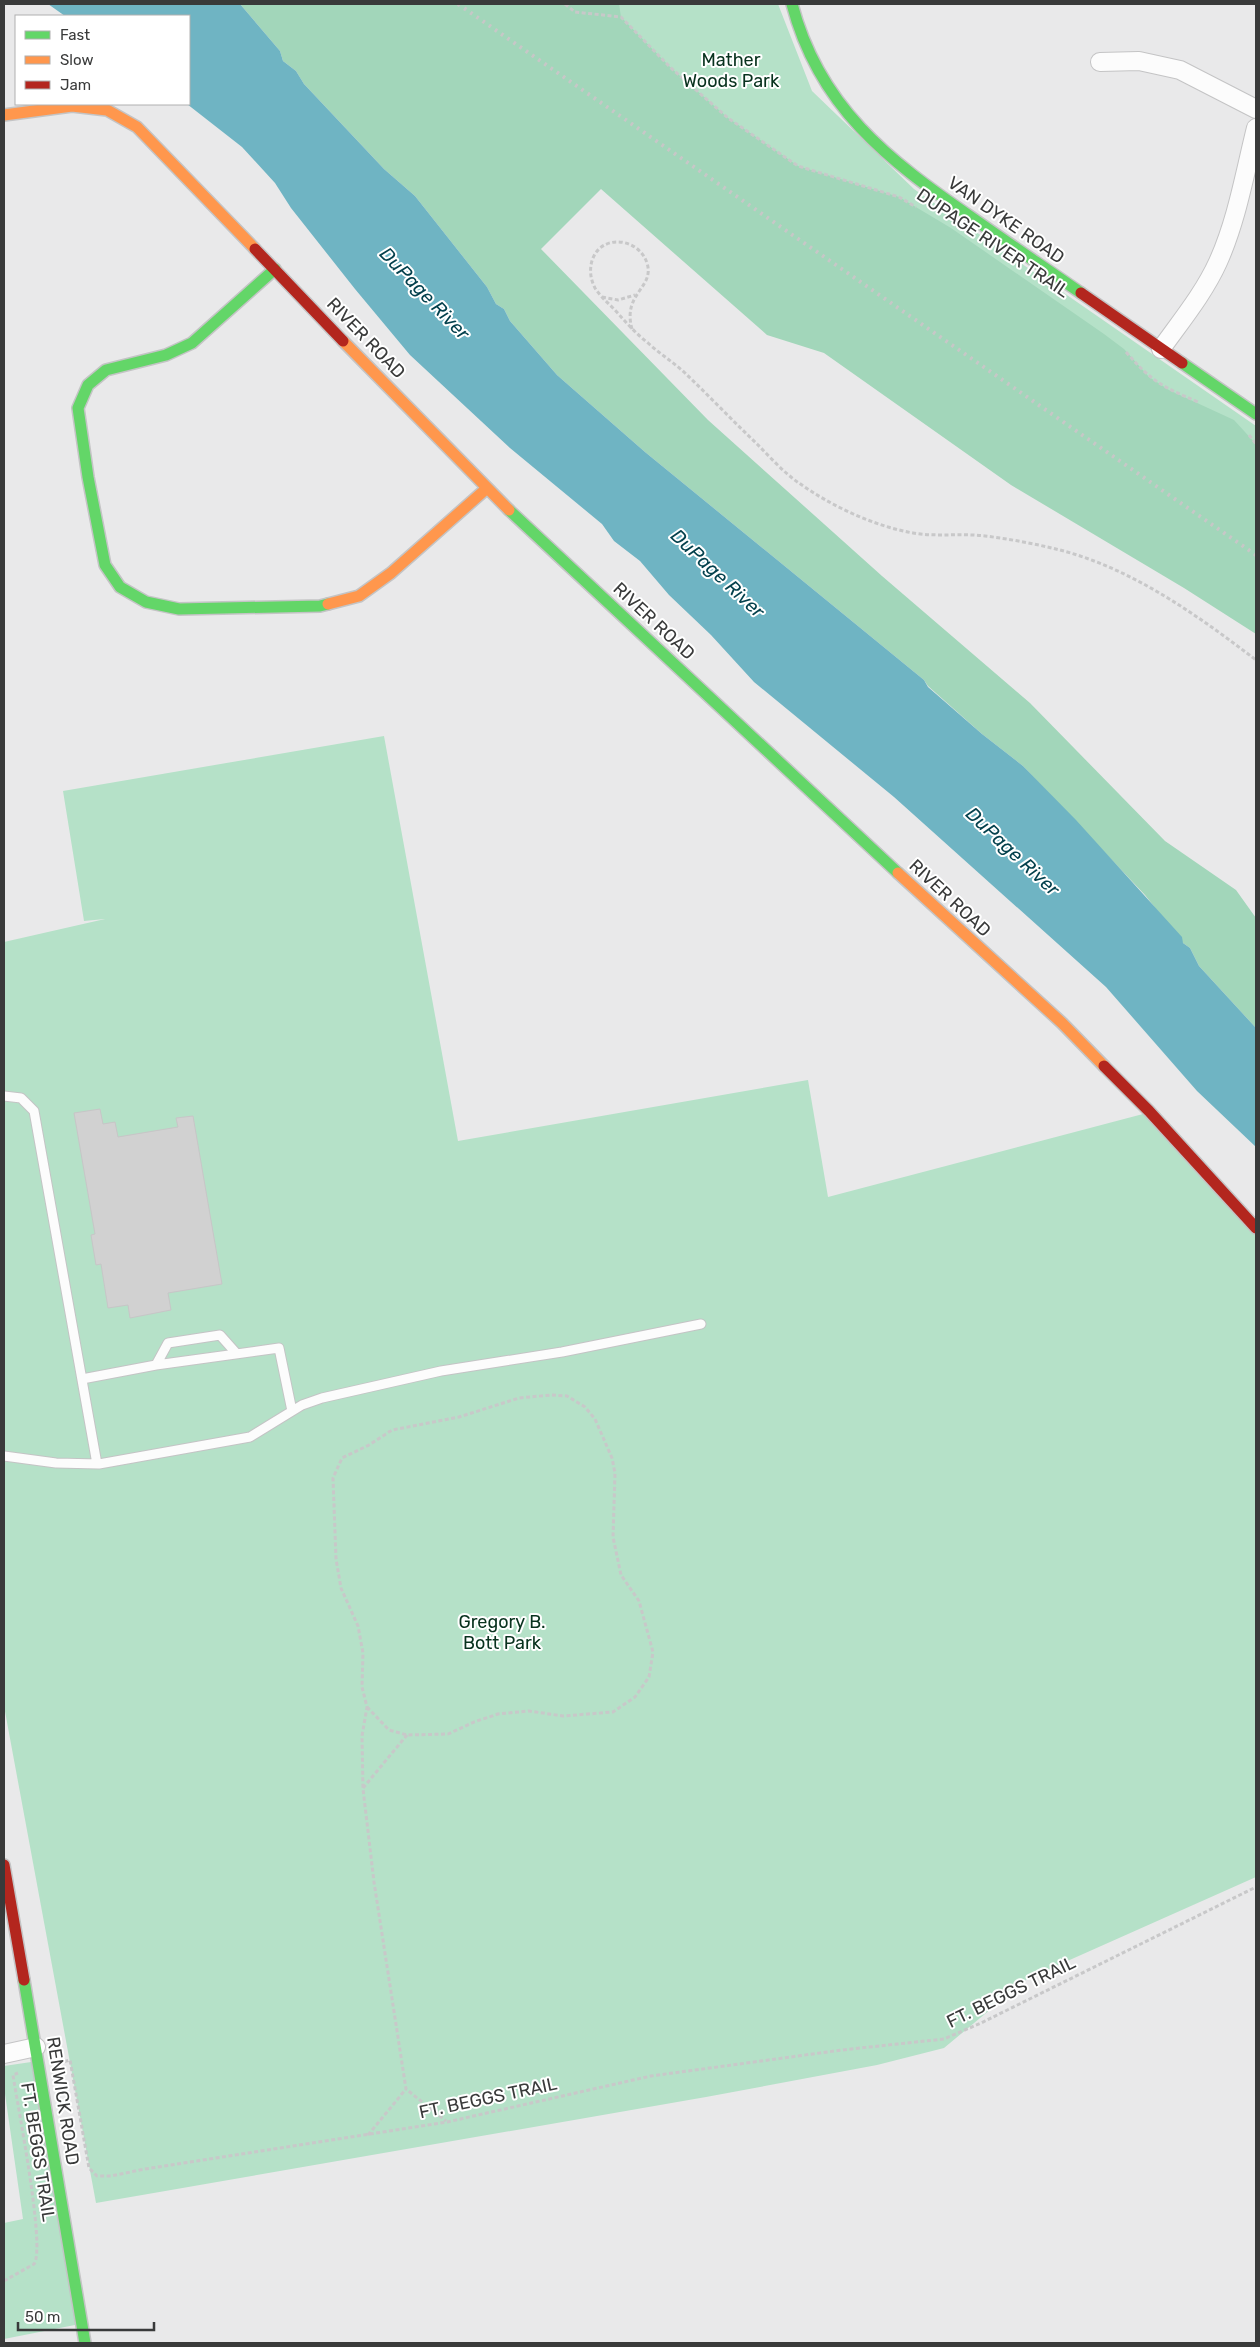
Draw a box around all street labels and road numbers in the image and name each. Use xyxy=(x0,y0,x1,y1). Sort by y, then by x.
street label: VAN DYKE ROAD xyxy=(943,171,1069,269)
street label: DUPAGE RIVER TRAIL xyxy=(912,184,1074,302)
street label: RIVER ROAD xyxy=(322,293,410,383)
street label: RIVER ROAD xyxy=(609,578,699,664)
street label: RIVER ROAD xyxy=(905,855,995,941)
street label: FT. BEGGS TRAIL xyxy=(943,1951,1079,2033)
street label: RENWICK ROAD xyxy=(42,2035,84,2167)
street label: FT. BEGGS TRAIL xyxy=(417,2073,559,2123)
street label: FT. BEGGS TRAIL xyxy=(16,2081,60,2223)

